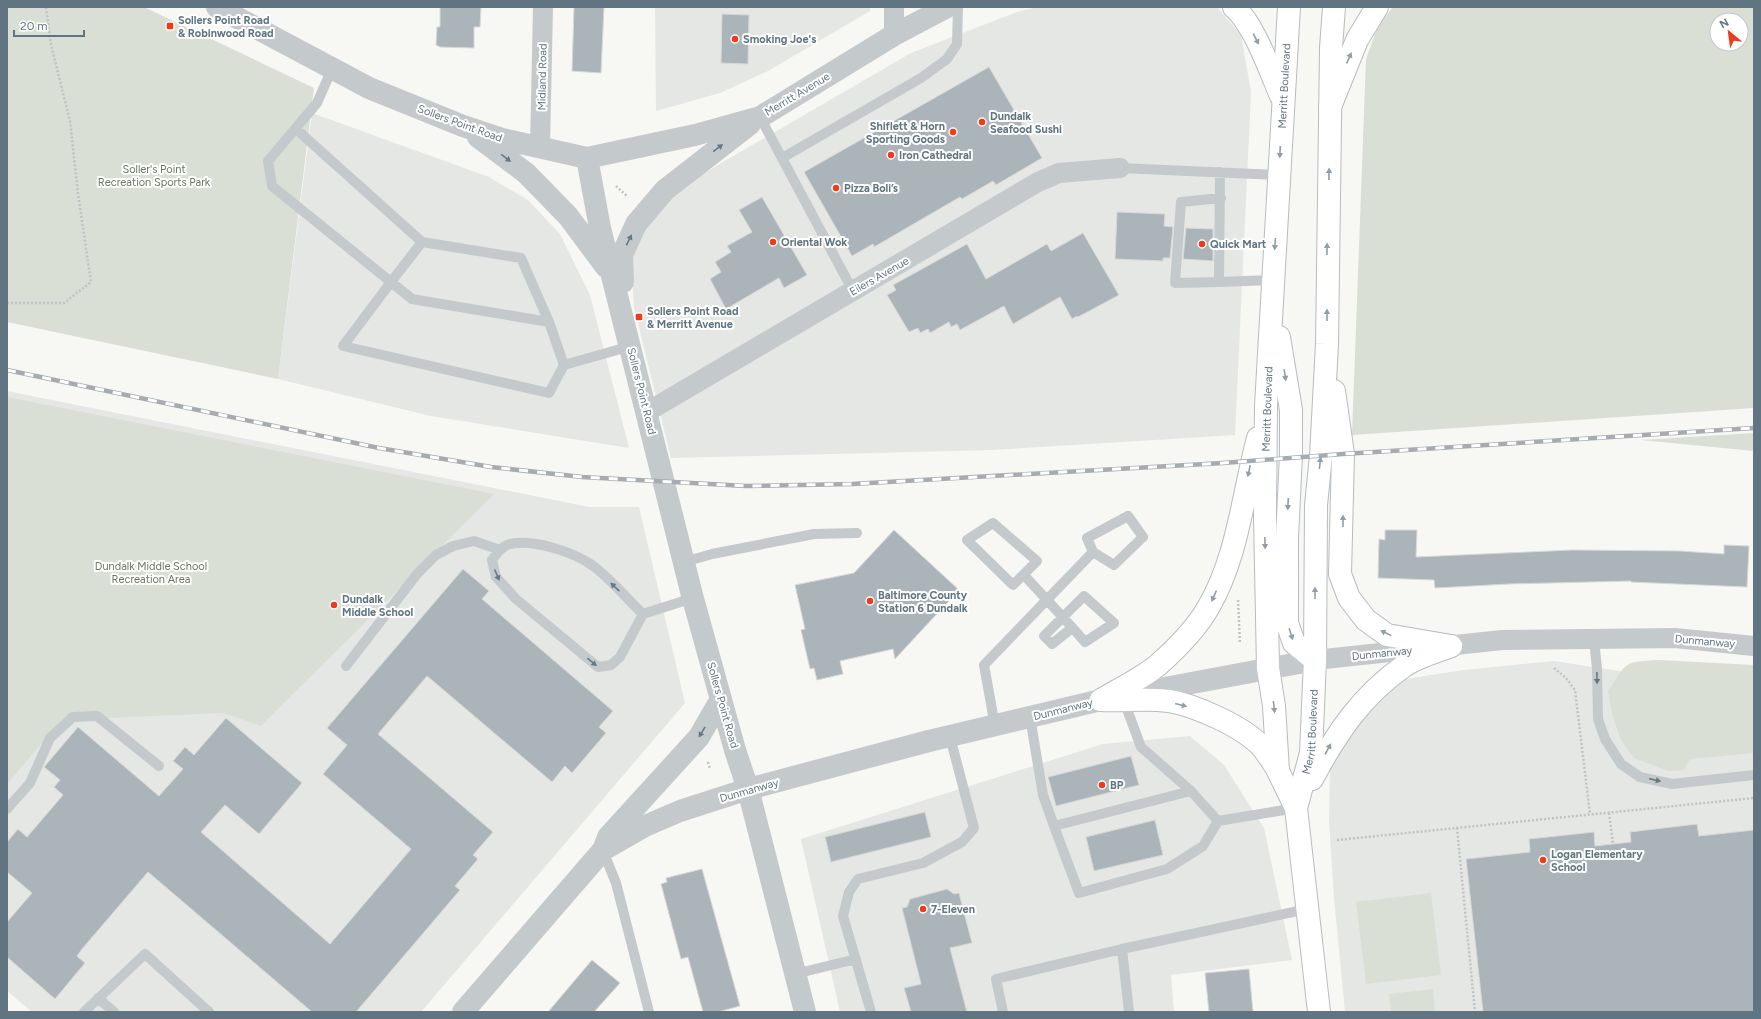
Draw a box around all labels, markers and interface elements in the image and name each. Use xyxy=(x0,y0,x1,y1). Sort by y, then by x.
scale bar xyxy=(14,12,84,38)
north arrow xyxy=(1709,12,1749,52)
place label: Sollers Point Road & Robinwood Road xyxy=(178,14,274,40)
text: N xyxy=(1718,16,1731,31)
text: 20 m xyxy=(20,19,48,33)
marker: Sollers Point Road & Robinwood Road xyxy=(165,21,175,31)
place label: Smoking Joe's xyxy=(743,33,816,46)
marker: Smoking Joe's xyxy=(730,34,740,44)
one-way arrow xyxy=(1252,34,1259,45)
street label: Midland Road xyxy=(535,43,550,111)
street label: Merritt Boulevard xyxy=(1276,43,1293,129)
one-way arrow xyxy=(1346,52,1352,64)
street label: Merritt Avenue xyxy=(762,70,832,119)
street label: Sollers Point Road xyxy=(416,102,504,145)
place label: Dundalk Seafood Sushi xyxy=(990,110,1062,136)
marker: Dundalk Seafood Sushi xyxy=(977,117,987,127)
place label: Shiflett & Horn Sporting Goods xyxy=(866,120,945,146)
marker: Shiflett & Horn Sporting Goods xyxy=(948,127,958,137)
one-way arrow xyxy=(713,144,724,152)
one-way arrow xyxy=(1277,146,1284,158)
place label: Iron Cathedral xyxy=(899,149,972,162)
marker: Iron Cathedral xyxy=(886,150,896,160)
one-way arrow xyxy=(500,154,511,162)
park label: Soller's Point Recreation Sports Park xyxy=(98,163,211,189)
one-way arrow xyxy=(1326,167,1332,180)
place label: Pizza Boli’s xyxy=(844,182,898,195)
marker: Pizza Boli’s xyxy=(831,183,841,193)
one-way arrow xyxy=(626,234,632,246)
place label: Oriental Wok xyxy=(781,236,847,249)
marker: Oriental Wok xyxy=(768,237,778,247)
place label: Quick Mart xyxy=(1210,238,1267,251)
one-way arrow xyxy=(1272,238,1279,250)
marker: Quick Mart xyxy=(1197,239,1207,249)
one-way arrow xyxy=(1324,243,1331,255)
street label: Eilers Avenue xyxy=(847,254,911,299)
place label: Sollers Point Road & Merritt Avenue xyxy=(647,305,738,331)
one-way arrow xyxy=(1324,308,1330,321)
marker: Sollers Point Road & Merritt Avenue xyxy=(634,312,644,322)
street label: Sollers Point Road xyxy=(624,346,659,436)
street label: Merritt Boulevard xyxy=(1260,366,1275,452)
one-way arrow xyxy=(1282,369,1288,381)
one-way arrow xyxy=(1317,457,1323,469)
one-way arrow xyxy=(1246,465,1252,477)
one-way arrow xyxy=(1285,498,1292,510)
one-way arrow xyxy=(1340,514,1346,527)
one-way arrow xyxy=(1262,537,1269,549)
park label: Dundalk Middle School Recreation Area xyxy=(95,560,207,586)
one-way arrow xyxy=(494,569,500,581)
one-way arrow xyxy=(610,582,620,592)
one-way arrow xyxy=(1312,586,1318,599)
place label: Baltimore County Station 6 Dundalk xyxy=(878,589,968,615)
one-way arrow xyxy=(1210,590,1216,602)
place label: Dundalk Middle School xyxy=(342,593,414,619)
marker: Baltimore County Station 6 Dundalk xyxy=(865,596,875,606)
marker: Dundalk Middle School xyxy=(329,600,339,610)
one-way arrow xyxy=(1288,628,1294,640)
one-way arrow xyxy=(1380,630,1391,636)
street label: Dunmanway xyxy=(1674,632,1736,651)
street label: Dunmanway xyxy=(1351,644,1413,663)
one-way arrow xyxy=(586,657,597,666)
street label: Sollers Point Road xyxy=(704,661,741,750)
one-way arrow xyxy=(1594,672,1600,685)
street label: Merritt Boulevard xyxy=(1300,689,1321,776)
street label: Dunmanway xyxy=(1032,696,1094,723)
one-way arrow xyxy=(1271,701,1277,713)
one-way arrow xyxy=(1175,702,1188,708)
one-way arrow xyxy=(698,727,705,738)
one-way arrow xyxy=(1325,743,1332,755)
street label: Dunmanway xyxy=(718,776,780,805)
one-way arrow xyxy=(1649,778,1661,784)
place label: BP xyxy=(1110,779,1124,792)
marker: BP xyxy=(1097,780,1107,790)
place label: Logan Elementary School xyxy=(1551,848,1643,874)
marker: Logan Elementary School xyxy=(1538,855,1548,865)
place label: 7-Eleven xyxy=(931,903,975,916)
marker: 7-Eleven xyxy=(918,904,928,914)

